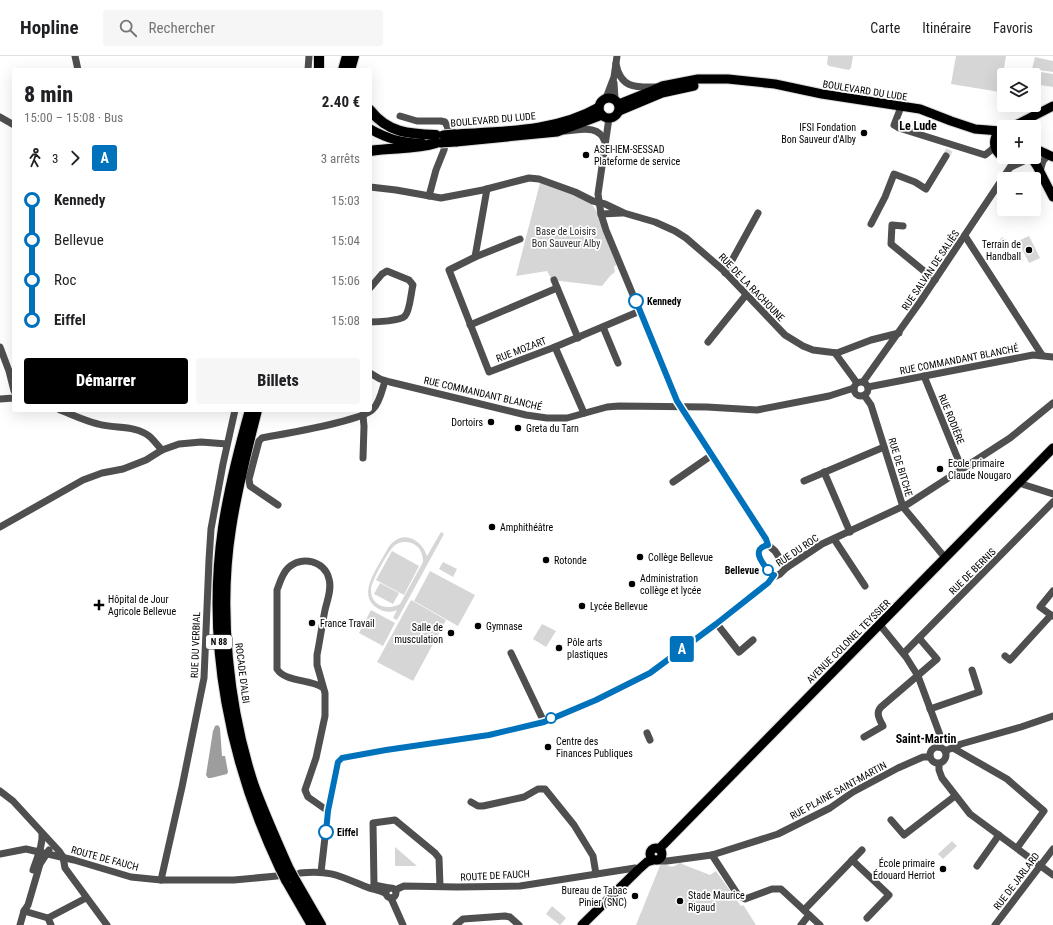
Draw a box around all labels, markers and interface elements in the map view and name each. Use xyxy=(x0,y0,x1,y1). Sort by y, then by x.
search box xyxy=(103,10,383,46)
text: Hopline xyxy=(20,16,79,39)
icon: search xyxy=(117,17,139,39)
text: Rechercher xyxy=(149,19,215,37)
text: Carte xyxy=(870,20,900,36)
text: Itinéraire xyxy=(922,20,971,36)
text: Favoris xyxy=(993,20,1033,36)
map controls xyxy=(997,68,1041,216)
button: layers xyxy=(997,68,1041,112)
street label: BOULEVARD DU LUDE xyxy=(822,78,908,103)
text: 8 min xyxy=(24,82,73,107)
text: 2.40 € xyxy=(322,93,360,111)
text: 15:00 – 15:08 · Bus xyxy=(24,110,123,125)
street label: BOULEVARD DU LUDE xyxy=(450,110,536,129)
district label: Le Lude xyxy=(899,119,937,133)
button: + xyxy=(997,120,1041,164)
place label: IFSI Fondation Bon Sauveur d'Alby xyxy=(781,122,856,145)
marker: IFSI Fondation Bon Sauveur d'Alby xyxy=(859,128,869,138)
place label: ASEI-IEM-SESSAD Plateforme de service xyxy=(594,144,681,167)
icon: walk xyxy=(24,147,46,169)
icon: forward xyxy=(64,147,86,169)
text: A xyxy=(100,150,109,166)
marker: ASEI-IEM-SESSAD Plateforme de service xyxy=(581,150,591,160)
text: 3 xyxy=(52,151,58,166)
text: 3 arrêts xyxy=(321,151,360,166)
button: − xyxy=(997,172,1041,216)
text: Kennedy xyxy=(54,191,105,209)
text: 15:03 xyxy=(331,193,360,208)
park label: Base de Loisirs Bon Sauveur Alby xyxy=(532,226,600,249)
street label: RUE SALVAN DE SALIÈS xyxy=(899,228,961,312)
text: Bellevue xyxy=(54,231,104,249)
text: 15:04 xyxy=(331,233,360,248)
place label: Terrain de Handball xyxy=(982,239,1021,262)
marker: Terrain de Handball xyxy=(1024,245,1034,255)
street label: RUE DE LA RACHOUNE xyxy=(717,251,787,323)
text: Roc xyxy=(54,271,76,289)
text: 15:06 xyxy=(331,273,360,288)
marker: Kennedy xyxy=(628,293,644,309)
place label: Kennedy xyxy=(647,296,682,307)
text: Eiffel xyxy=(54,311,86,329)
text: 15:08 xyxy=(331,313,360,328)
street label: RUE MOZART xyxy=(495,335,548,364)
street label: RUE COMMANDANT BLANCHÉ xyxy=(899,342,1019,376)
button: Démarrer xyxy=(24,358,188,404)
button: Billets xyxy=(196,358,360,404)
street label: RUE COMMANDANT BLANCHÉ xyxy=(423,374,543,412)
street label: RUE RODIÈRE xyxy=(937,392,967,446)
place label: Dortoirs xyxy=(451,417,483,428)
marker: Dortoirs xyxy=(486,417,496,427)
marker: Greta du Tarn xyxy=(513,423,523,433)
place label: Greta du Tarn xyxy=(526,423,579,434)
street label: RUE DE BITCHE xyxy=(886,436,915,498)
place label: Ecole primaire Claude Nougaro xyxy=(948,458,1011,481)
marker: Ecole primaire Claude Nougaro xyxy=(935,464,945,474)
marker: Amphithéâtre xyxy=(487,522,497,532)
place label: Amphithéâtre xyxy=(500,522,554,533)
street label: RUE DU ROC xyxy=(774,532,821,569)
street label: RUE DE BERNIS xyxy=(947,546,998,597)
marker: Collège Bellevue xyxy=(635,552,645,562)
place label: Collège Bellevue xyxy=(648,552,713,563)
marker: Rotonde xyxy=(541,555,551,565)
place label: Rotonde xyxy=(554,555,587,566)
marker: Bellevue xyxy=(762,564,774,576)
place label: Bellevue xyxy=(725,565,759,576)
place label: Administration collège et lycée xyxy=(640,573,701,596)
marker: Administration collège et lycée xyxy=(627,579,637,589)
place label: Hôpital de Jour Agricole Bellevue xyxy=(108,594,176,617)
street label: AVENUE COLONEL TEYSSIER xyxy=(804,597,893,685)
marker: Hôpital de Jour Agricole Bellevue xyxy=(93,599,105,611)
marker: Lycée Bellevue xyxy=(577,601,587,611)
place label: Lycée Bellevue xyxy=(590,601,648,612)
street label: RUE DU VERBIAL xyxy=(189,611,202,678)
marker: France Travail xyxy=(307,618,317,628)
place label: France Travail xyxy=(320,618,375,629)
marker: Gymnase xyxy=(473,621,483,631)
place label: Gymnase xyxy=(486,621,523,632)
place label: Salle de musculation xyxy=(394,622,443,645)
marker: Salle de musculation xyxy=(446,628,456,638)
road number: N 88 xyxy=(206,635,232,649)
line badge: A xyxy=(669,636,695,662)
place label: Pôle arts plastiques xyxy=(567,637,608,660)
text: A xyxy=(678,641,686,657)
street label: ROCADE D'ALBI xyxy=(233,642,252,704)
marker: Pôle arts plastiques xyxy=(554,643,564,653)
unlabelled marker xyxy=(545,712,557,724)
district label: Saint-Martin xyxy=(896,732,956,746)
place label: Centre des Finances Publiques xyxy=(556,736,633,759)
marker: Centre des Finances Publiques xyxy=(543,742,553,752)
street label: RUE PLAINE SAINT-MARTIN xyxy=(788,759,888,822)
marker: Eiffel xyxy=(318,824,334,840)
place label: Eiffel xyxy=(337,827,358,838)
street label: ROUTE DE FAUCH xyxy=(70,844,140,873)
street label: RUE DE JARLARD xyxy=(991,850,1042,912)
place label: École primaire Édouard Herriot xyxy=(873,857,935,881)
marker: École primaire Édouard Herriot xyxy=(938,864,948,874)
street label: ROUTE DE FAUCH xyxy=(460,868,530,883)
place label: Bureau de Tabac Pinier (SNC) xyxy=(562,885,627,909)
place label: Stade Maurice Rigaud xyxy=(688,890,745,913)
marker: Bureau de Tabac Pinier (SNC) xyxy=(630,891,640,901)
marker: Stade Maurice Rigaud xyxy=(675,896,685,906)

